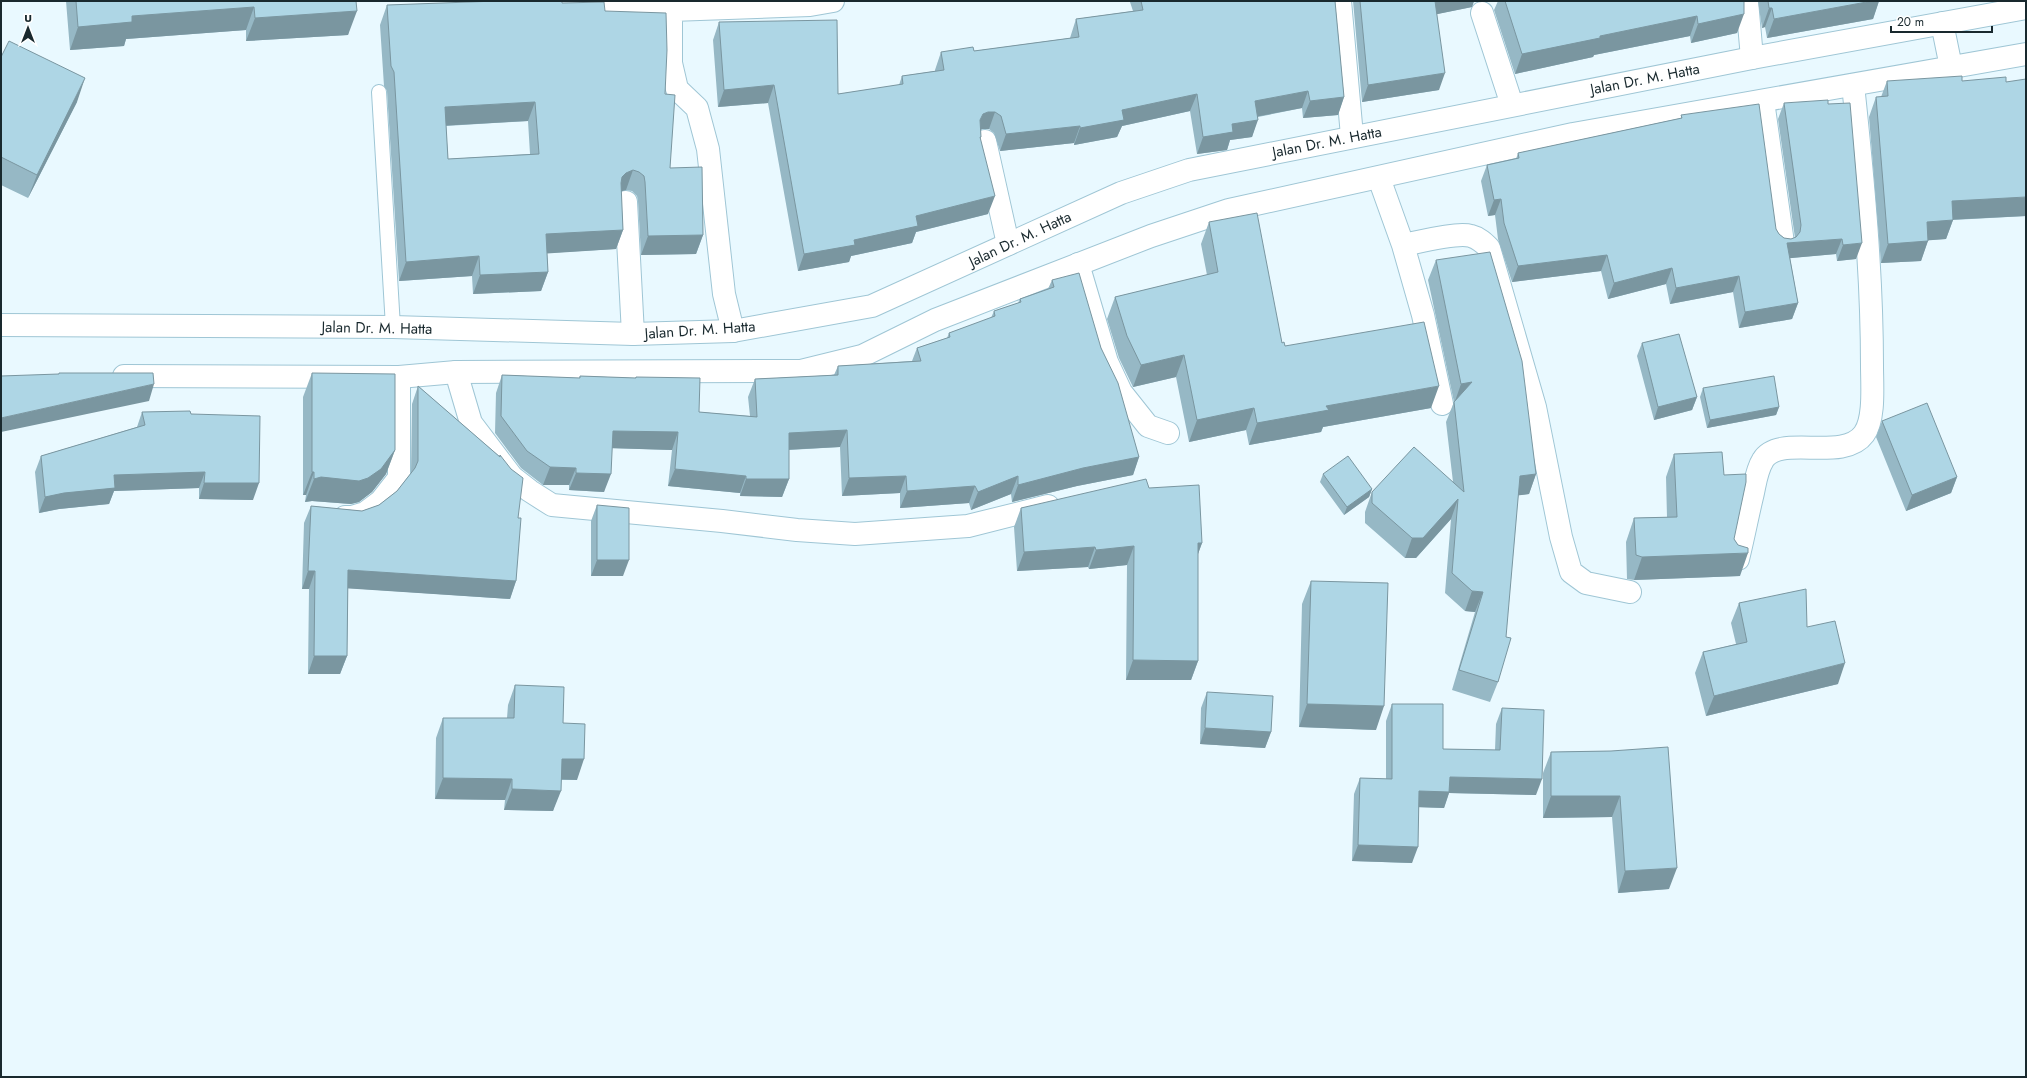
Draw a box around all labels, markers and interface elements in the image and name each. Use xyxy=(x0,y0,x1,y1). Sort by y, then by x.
north arrow xyxy=(8,8,48,48)
scale bar xyxy=(1891,8,1992,34)
text: U xyxy=(24,10,32,26)
text: 20 m xyxy=(1897,13,1924,31)
street label: Jalan Dr. M. Hatta xyxy=(1587,58,1701,101)
street label: Jalan Dr. M. Hatta xyxy=(1269,121,1383,164)
street label: Jalan Dr. M. Hatta xyxy=(963,206,1075,273)
street label: Jalan Dr. M. Hatta xyxy=(642,315,756,345)
street label: Jalan Dr. M. Hatta xyxy=(319,316,433,340)

